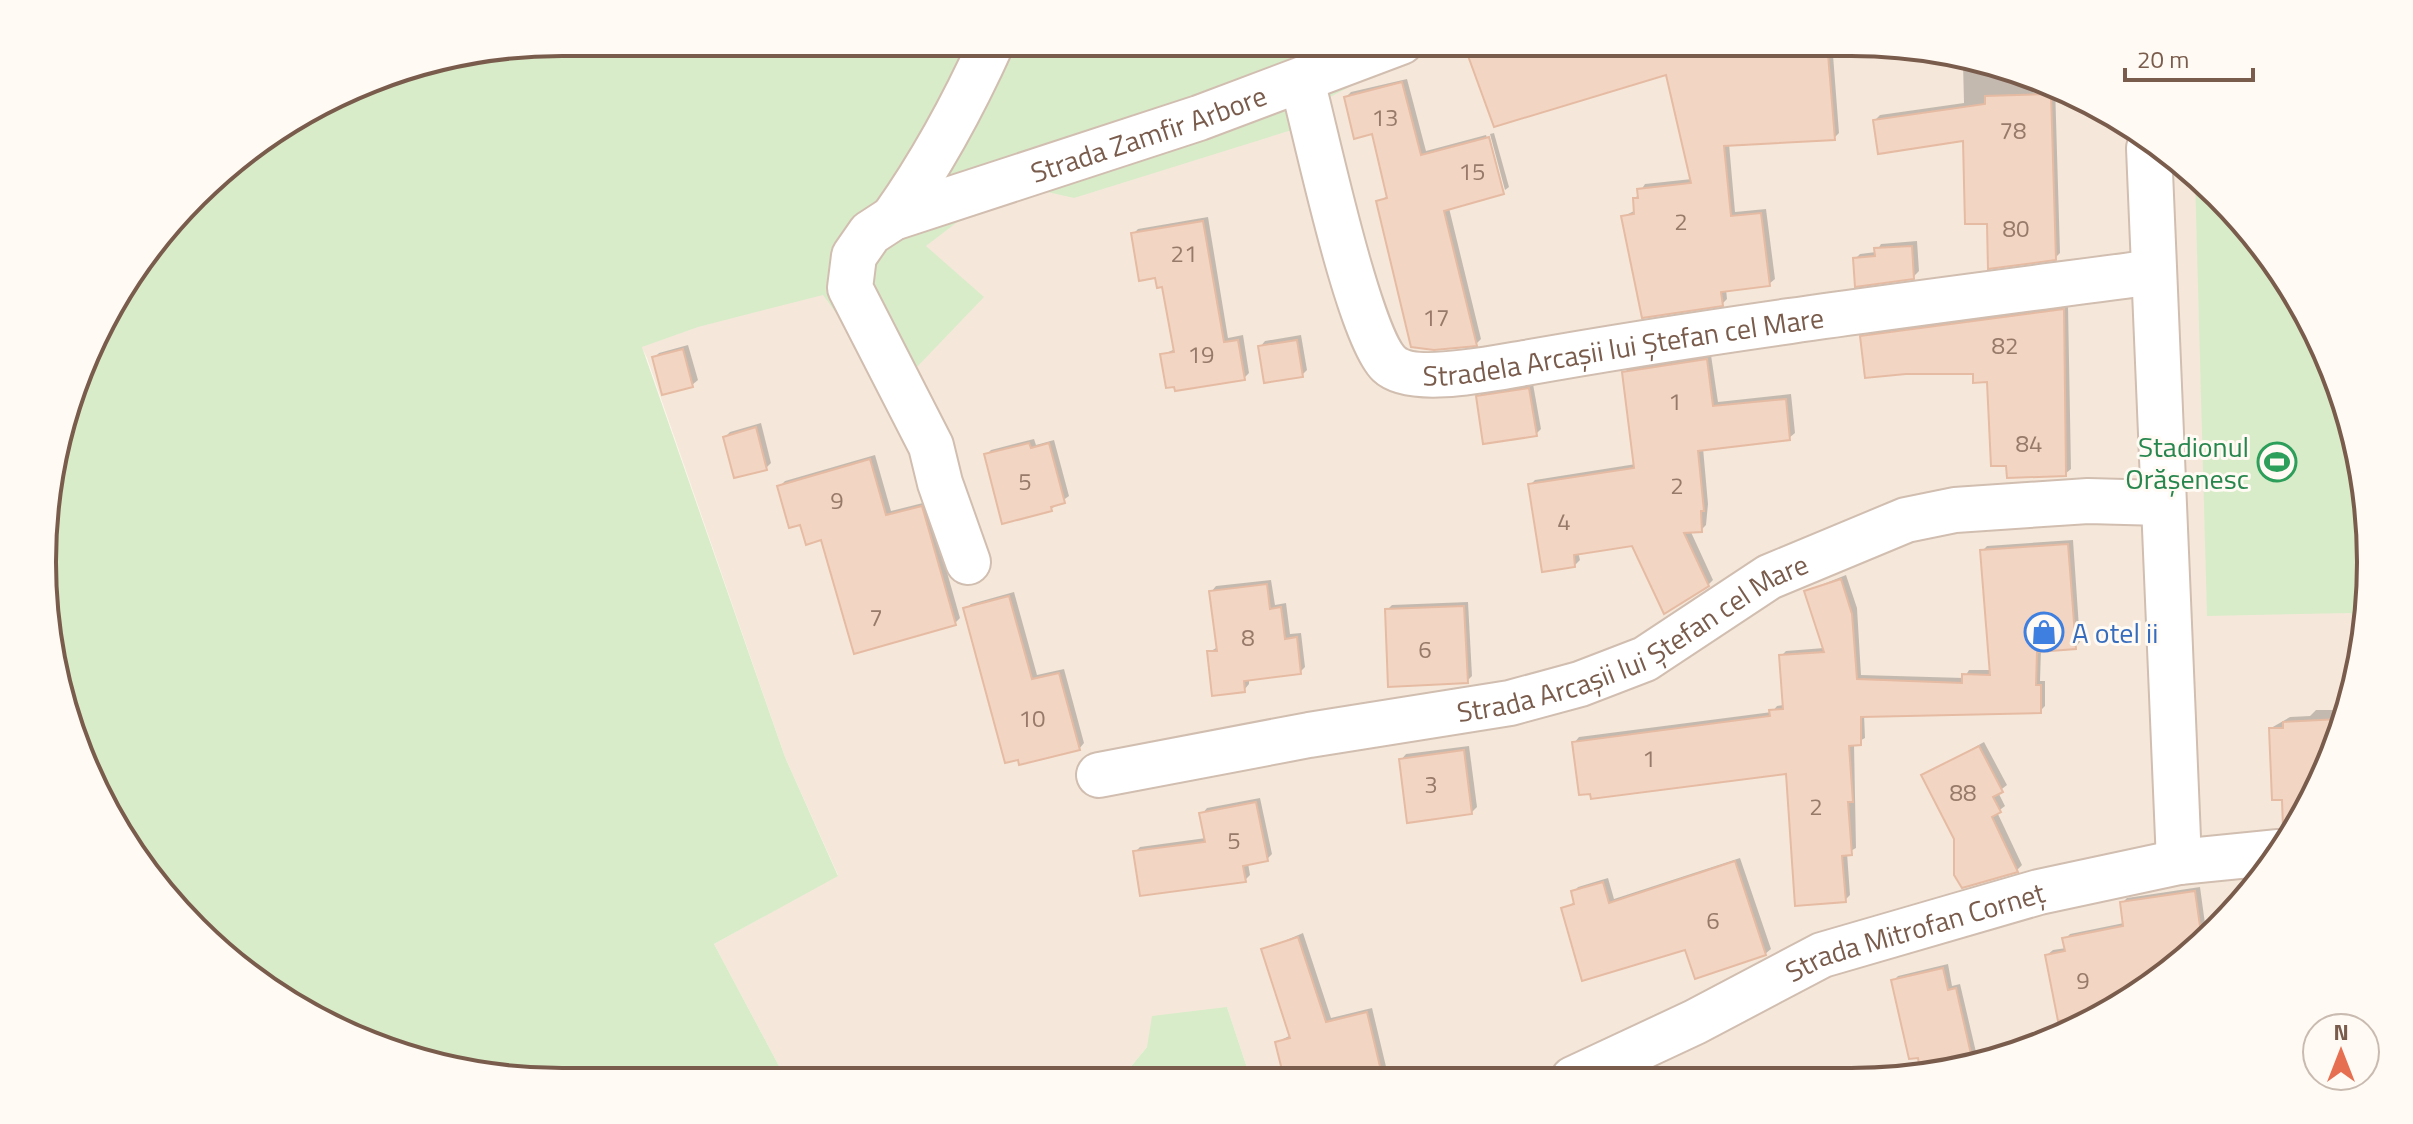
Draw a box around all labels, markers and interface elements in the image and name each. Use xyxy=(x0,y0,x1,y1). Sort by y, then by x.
scale bar xyxy=(2125,32,2253,82)
text: 20 m xyxy=(2137,41,2189,77)
street label: Strada Zamfir Arbore xyxy=(1025,73,1272,193)
house number: 13 xyxy=(1372,99,1398,135)
house number: 78 xyxy=(2000,112,2026,148)
house number: 15 xyxy=(1459,153,1485,189)
house number: 2 xyxy=(1674,203,1688,239)
house number: 80 xyxy=(2003,210,2029,246)
house number: 21 xyxy=(1171,235,1197,271)
street label: Stradela Arcașii lui Ștefan cel Mare xyxy=(1422,295,1826,396)
house number: 17 xyxy=(1423,299,1449,335)
house number: 82 xyxy=(1992,327,2018,363)
house number: 19 xyxy=(1188,336,1214,372)
house number: 1 xyxy=(1668,383,1682,419)
house number: 84 xyxy=(2016,425,2042,461)
place label: Stadionul Orășenesc xyxy=(2125,425,2249,500)
sports icon: Stadionul Orășenesc xyxy=(2256,441,2298,483)
house number: 5 xyxy=(1018,463,1032,499)
house number: 2 xyxy=(1670,467,1684,503)
house number: 9 xyxy=(830,482,844,518)
house number: 4 xyxy=(1557,503,1571,539)
street label: Strada Arcașii lui Ștefan cel Mare xyxy=(1454,542,1814,733)
house number: 7 xyxy=(869,599,883,635)
shop icon: A otel ii xyxy=(2023,611,2065,653)
place label: A otel ii xyxy=(2072,611,2158,654)
house number: 8 xyxy=(1241,619,1255,655)
house number: 6 xyxy=(1418,631,1432,667)
house number: 10 xyxy=(1019,700,1045,736)
house number: 1 xyxy=(1642,740,1656,776)
house number: 3 xyxy=(1424,766,1438,802)
house number: 88 xyxy=(1950,774,1976,810)
house number: 2 xyxy=(1809,788,1823,824)
house number: 5 xyxy=(1227,822,1241,858)
street label: Strada Mitrofan Corneț xyxy=(1777,870,2050,992)
house number: 6 xyxy=(1706,902,1720,938)
house number: 9 xyxy=(2076,962,2090,998)
north arrow xyxy=(2301,1012,2381,1092)
text: N xyxy=(2333,1015,2349,1049)

